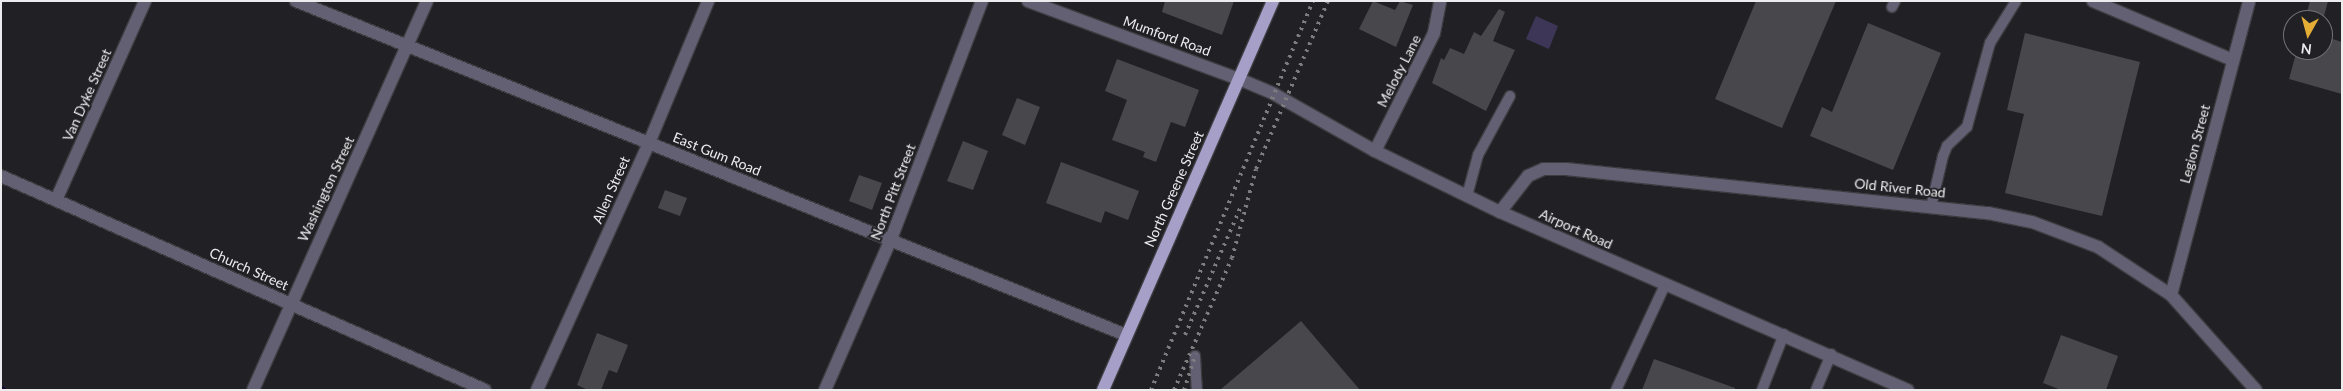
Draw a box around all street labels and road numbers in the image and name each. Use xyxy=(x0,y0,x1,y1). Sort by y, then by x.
street label: Mumford Road xyxy=(1121,12,1213,60)
street label: Melody Lane xyxy=(1373,32,1425,110)
street label: Van Dyke Street xyxy=(59,46,115,144)
street label: Legion Street xyxy=(2176,103,2214,185)
street label: North Greene Street xyxy=(1141,128,1207,250)
street label: East Gum Road xyxy=(670,129,764,179)
street label: Washington Street xyxy=(294,134,358,244)
street label: North Pitt Street xyxy=(867,142,919,242)
street label: Allen Street xyxy=(589,154,633,226)
street label: Old River Road xyxy=(1853,175,1947,201)
street label: Airport Road xyxy=(1537,205,1615,253)
street label: Church Street xyxy=(207,244,291,294)

